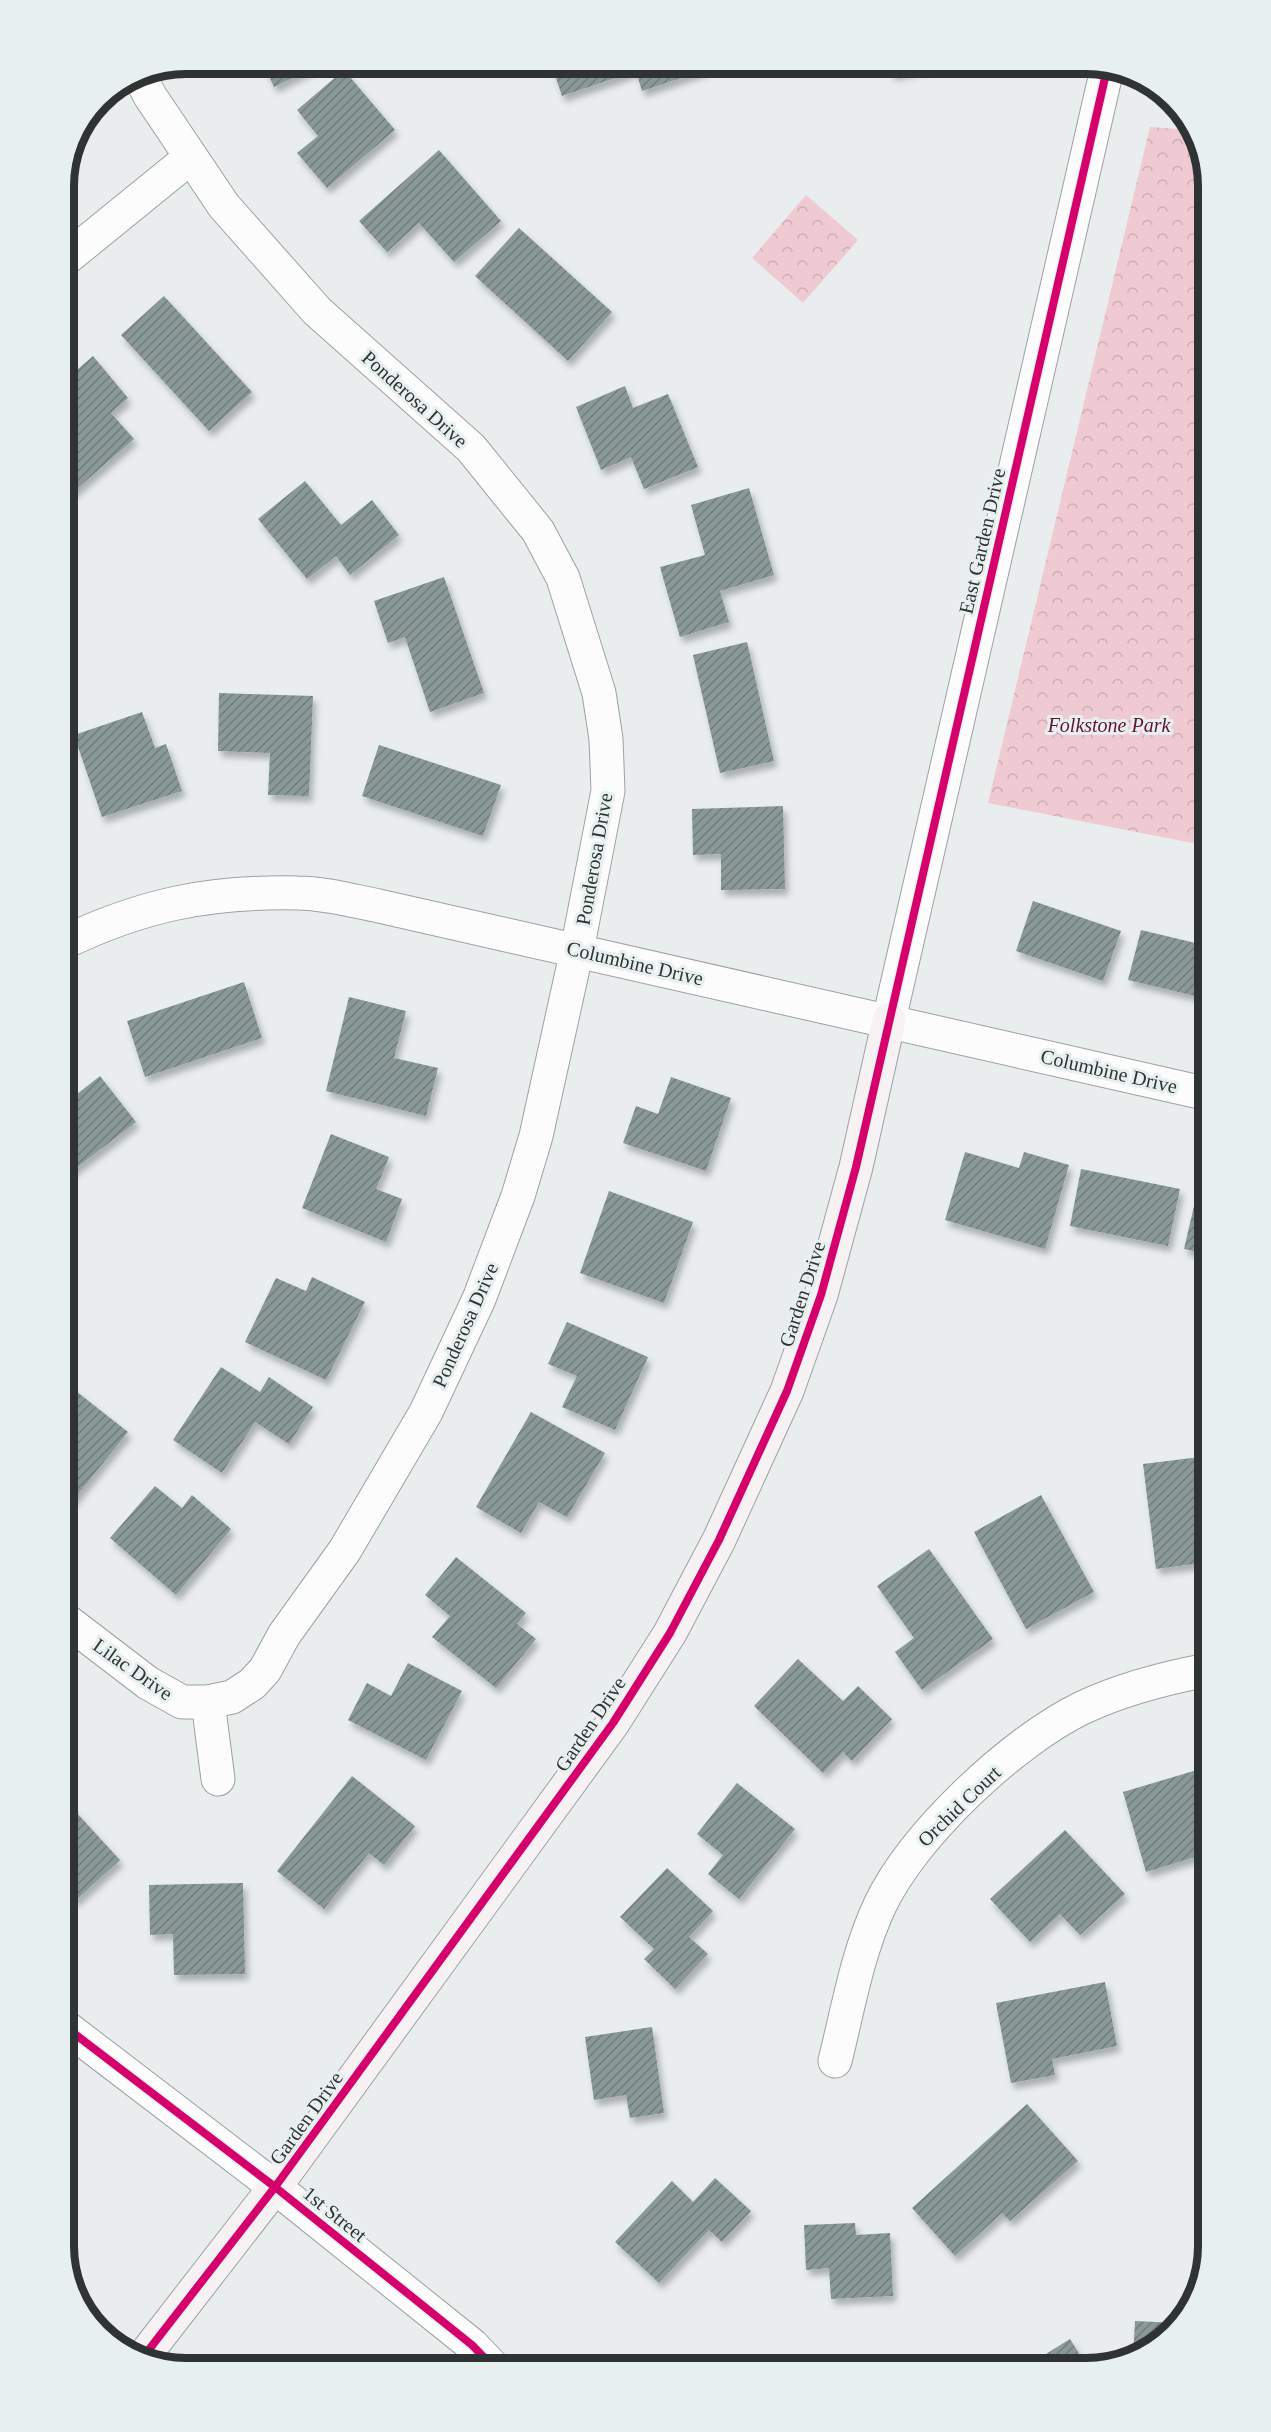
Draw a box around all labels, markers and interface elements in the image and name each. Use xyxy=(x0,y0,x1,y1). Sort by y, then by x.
street label: Ponderosa Drive xyxy=(358,346,472,452)
street label: East Garden Drive xyxy=(955,466,1009,616)
park label: Folkstone Park xyxy=(1047,714,1171,736)
street label: Ponderosa Drive xyxy=(572,791,616,927)
street label: Columbine Drive xyxy=(565,937,706,989)
street label: Columbine Drive xyxy=(1039,1045,1180,1097)
street label: Garden Drive xyxy=(775,1238,829,1349)
street label: Ponderosa Drive xyxy=(428,1259,502,1391)
street label: Lilac Drive xyxy=(89,1634,177,1704)
street label: Garden Drive xyxy=(550,1672,630,1776)
street label: Orchid Court xyxy=(913,1761,1005,1851)
street label: Garden Drive xyxy=(265,2067,347,2169)
street label: 1st Street xyxy=(299,2182,371,2246)

